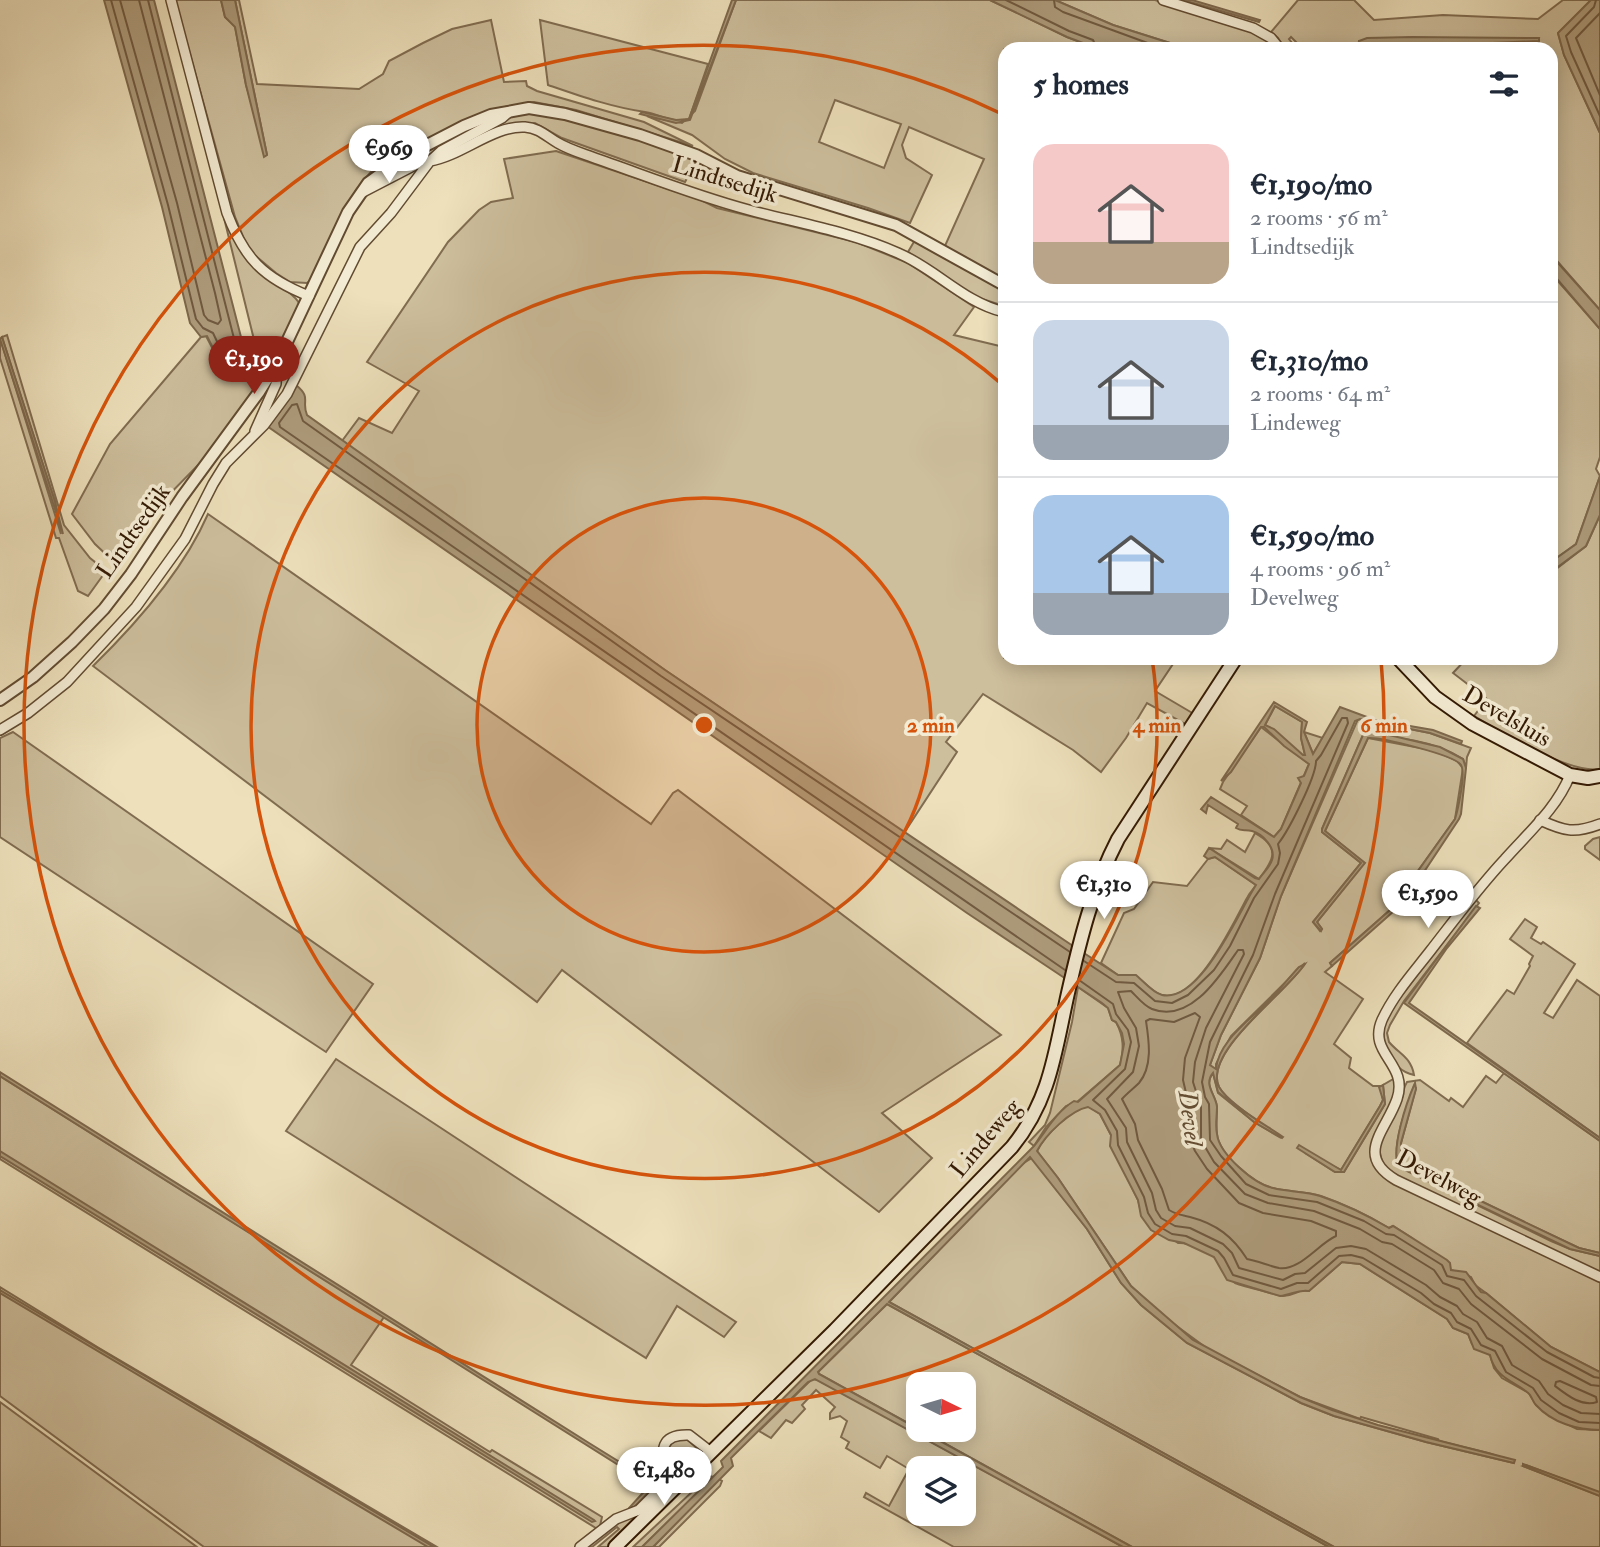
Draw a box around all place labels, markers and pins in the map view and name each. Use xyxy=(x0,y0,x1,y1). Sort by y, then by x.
pin: €969 xyxy=(348,125,430,185)
pin: €1,190 xyxy=(197,336,311,396)
centre of rings xyxy=(692,713,716,737)
pin: €1,310 xyxy=(1047,862,1161,921)
pin: €1,590 xyxy=(1371,870,1485,930)
pin: €1,480 xyxy=(607,1448,721,1507)

